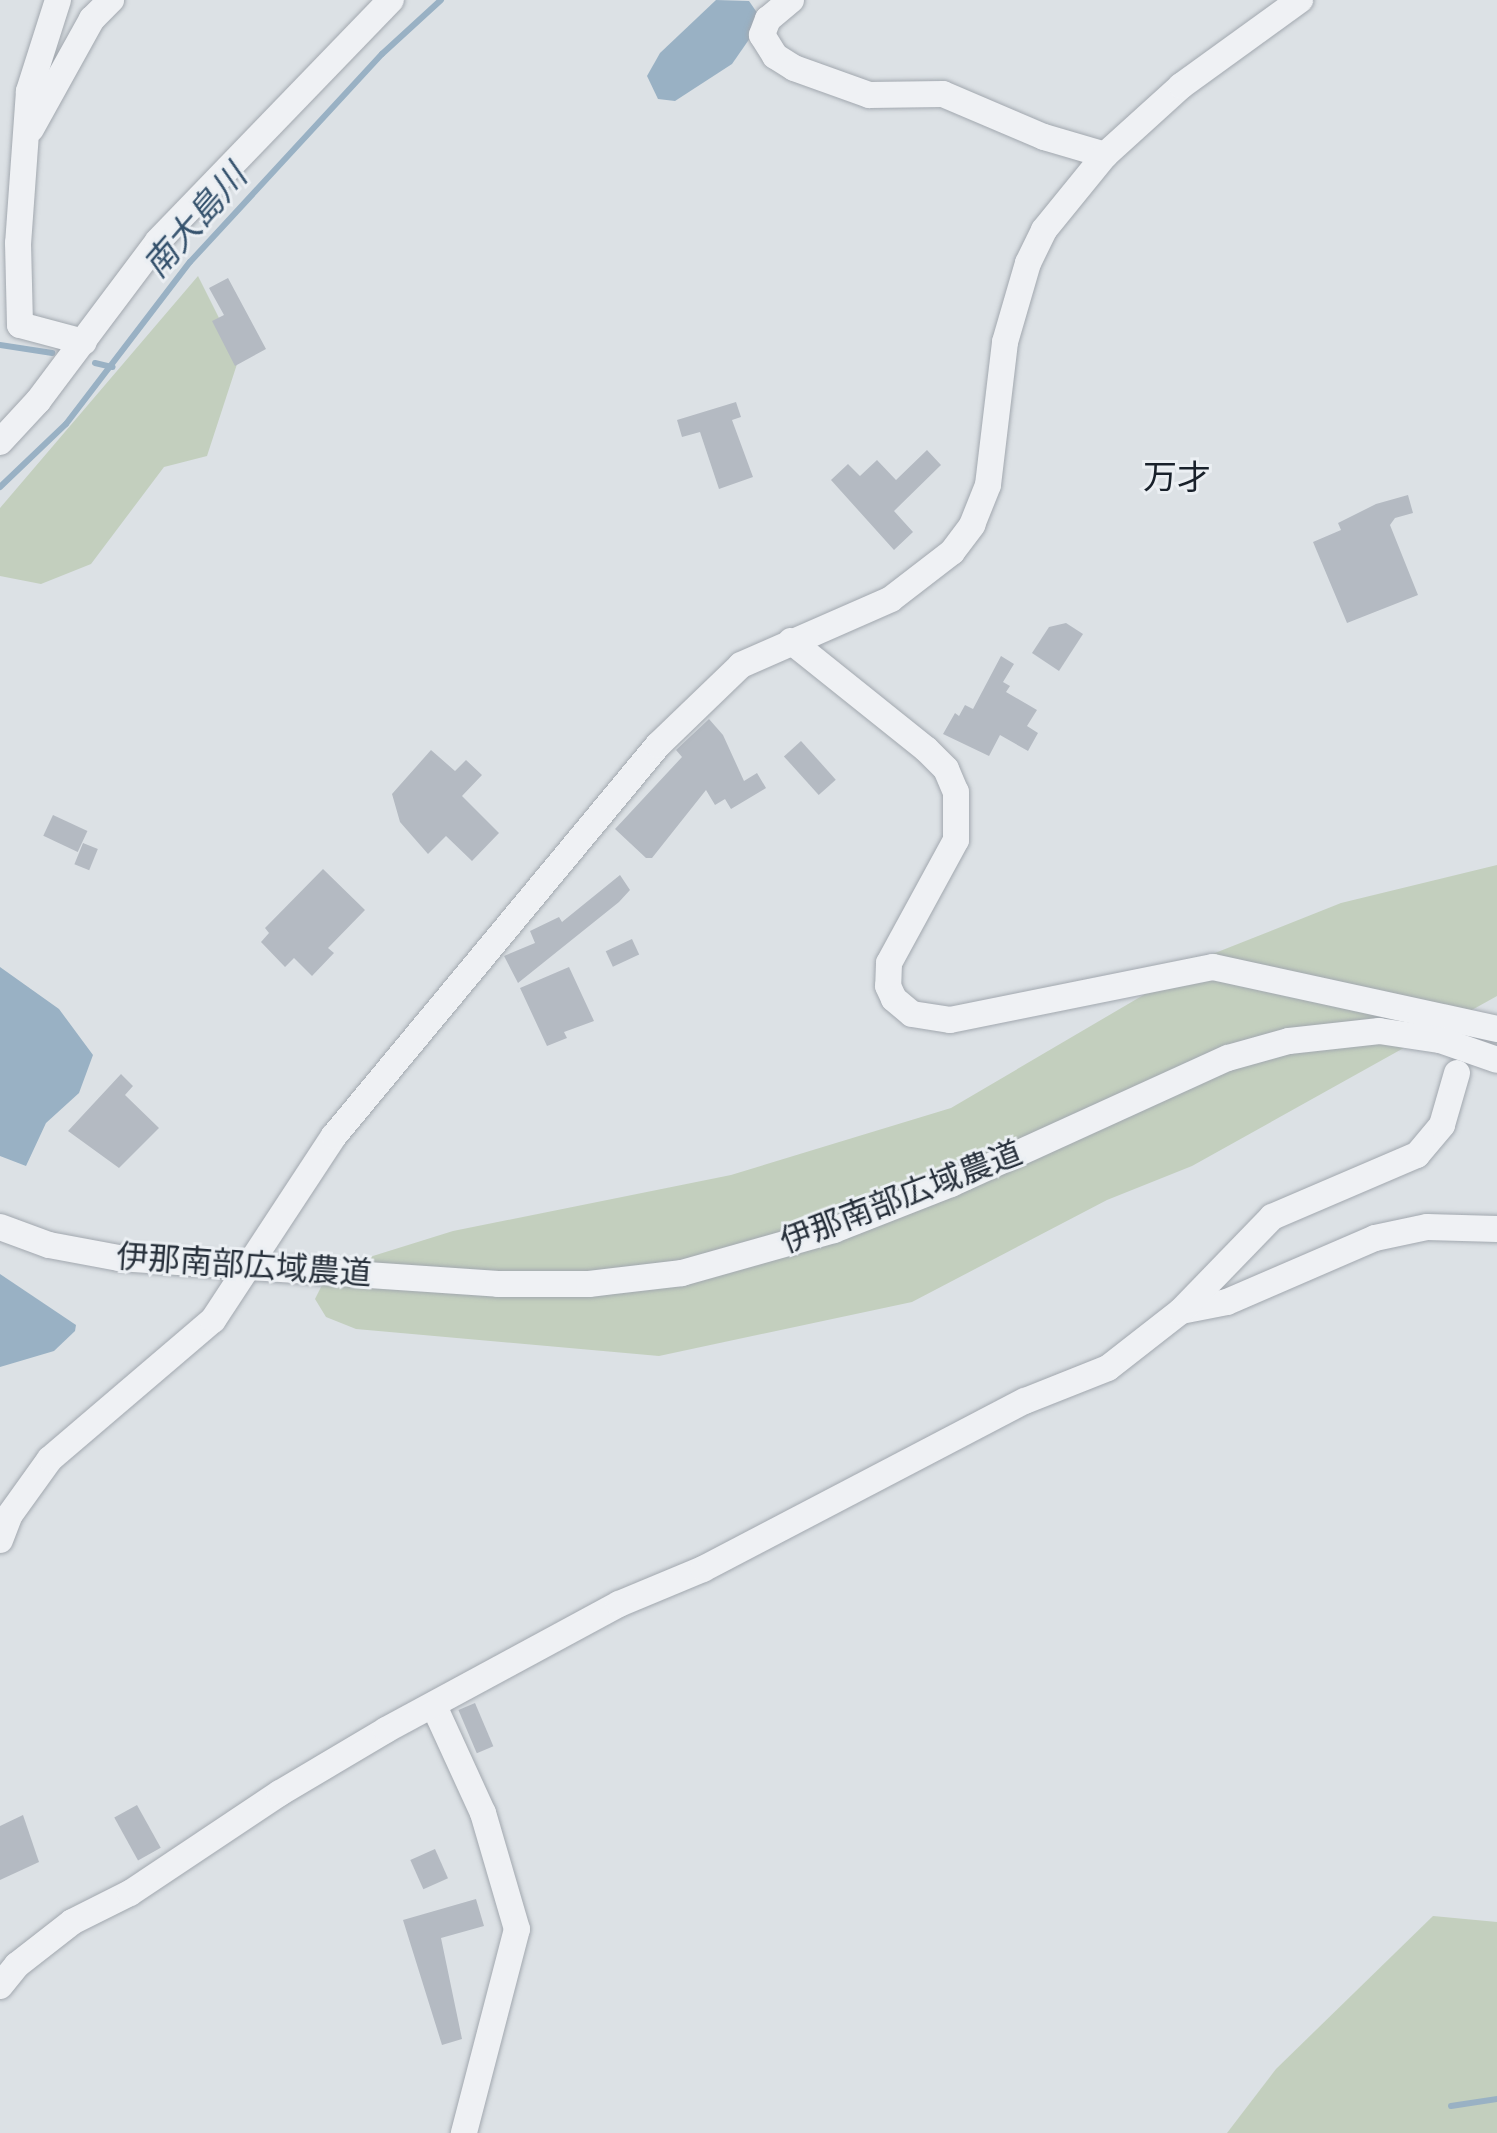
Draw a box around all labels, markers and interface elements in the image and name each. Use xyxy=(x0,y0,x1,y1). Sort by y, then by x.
water label: 南大島川 xyxy=(135,156,255,286)
district label: 万才 xyxy=(1143,458,1211,498)
street label: 伊那南部広域農道 xyxy=(775,1133,1027,1261)
street label: 伊那南部広域農道 xyxy=(115,1237,373,1293)

